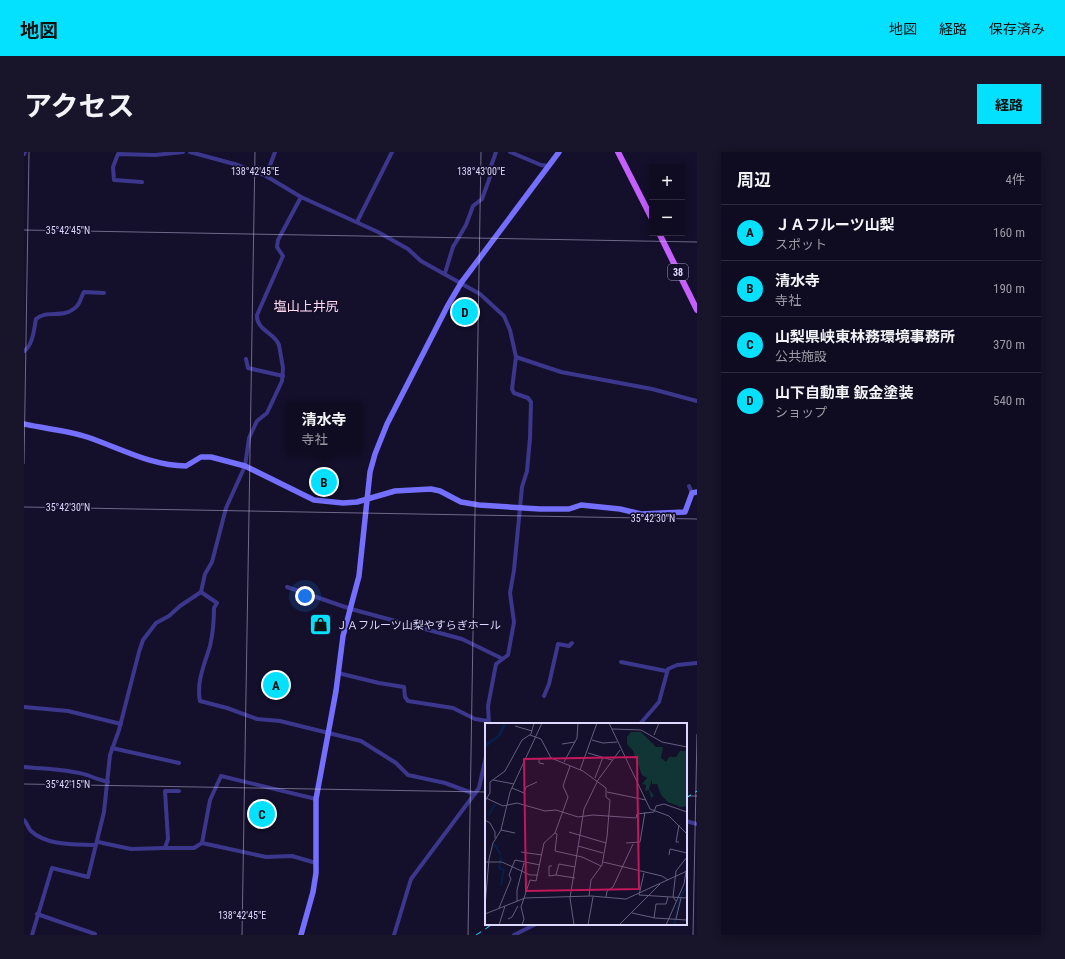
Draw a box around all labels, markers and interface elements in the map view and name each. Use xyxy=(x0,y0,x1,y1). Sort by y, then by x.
text: 地図 xyxy=(20,19,58,42)
text: 地図 xyxy=(889,21,917,37)
text: 経路 xyxy=(939,21,967,37)
text: 保存済み xyxy=(989,21,1045,37)
button: 経路 xyxy=(977,84,1041,124)
text: アクセス xyxy=(24,90,135,123)
map controls xyxy=(649,164,685,236)
button: + xyxy=(649,164,685,200)
text: 138°42'45"E xyxy=(231,166,279,177)
text: 138°43'00"E xyxy=(457,166,505,177)
text: 周辺 xyxy=(737,170,771,190)
text: 4件 xyxy=(1006,172,1025,187)
button: − xyxy=(649,200,685,236)
text: ＪＡフルーツ山梨 xyxy=(775,216,895,234)
text: 35°42'45"N xyxy=(46,225,90,236)
text: A xyxy=(746,225,754,240)
text: 160 m xyxy=(993,225,1025,240)
text: スポット xyxy=(775,237,827,252)
road number: 38 xyxy=(668,264,688,280)
text: 清水寺 xyxy=(775,272,820,290)
text: B xyxy=(746,281,754,296)
text: 190 m xyxy=(993,281,1025,296)
text: 寺社 xyxy=(775,293,801,308)
pin: D xyxy=(452,297,478,327)
district label: 塩山上井尻 xyxy=(273,299,339,314)
text: 山梨県峡東林務環境事務所 xyxy=(775,328,955,346)
text: C xyxy=(746,337,754,352)
text: 370 m xyxy=(993,337,1025,352)
text: 公共施設 xyxy=(775,349,827,364)
text: 山下自動車 鈑金塗装 xyxy=(775,384,913,402)
text: D xyxy=(746,393,754,408)
text: 540 m xyxy=(993,393,1025,408)
popup xyxy=(287,402,361,454)
text: ショップ xyxy=(775,405,827,420)
text: 清水寺 xyxy=(301,411,347,429)
text: 寺社 xyxy=(301,432,328,447)
pin: B xyxy=(311,467,337,497)
text: 35°42'30"N xyxy=(46,502,90,513)
text: 35°42'30"N xyxy=(631,513,675,524)
your location xyxy=(295,586,315,606)
shop icon: ＪＡフルーツ山梨やすらぎホール xyxy=(308,612,334,638)
place label: ＪＡフルーツ山梨やすらぎホール xyxy=(336,619,501,632)
pin: A xyxy=(263,670,289,700)
inset map xyxy=(485,723,687,925)
text: 35°42'15"N xyxy=(46,779,90,790)
pin: C xyxy=(249,799,275,829)
text: 138°42'45"E xyxy=(218,910,266,921)

